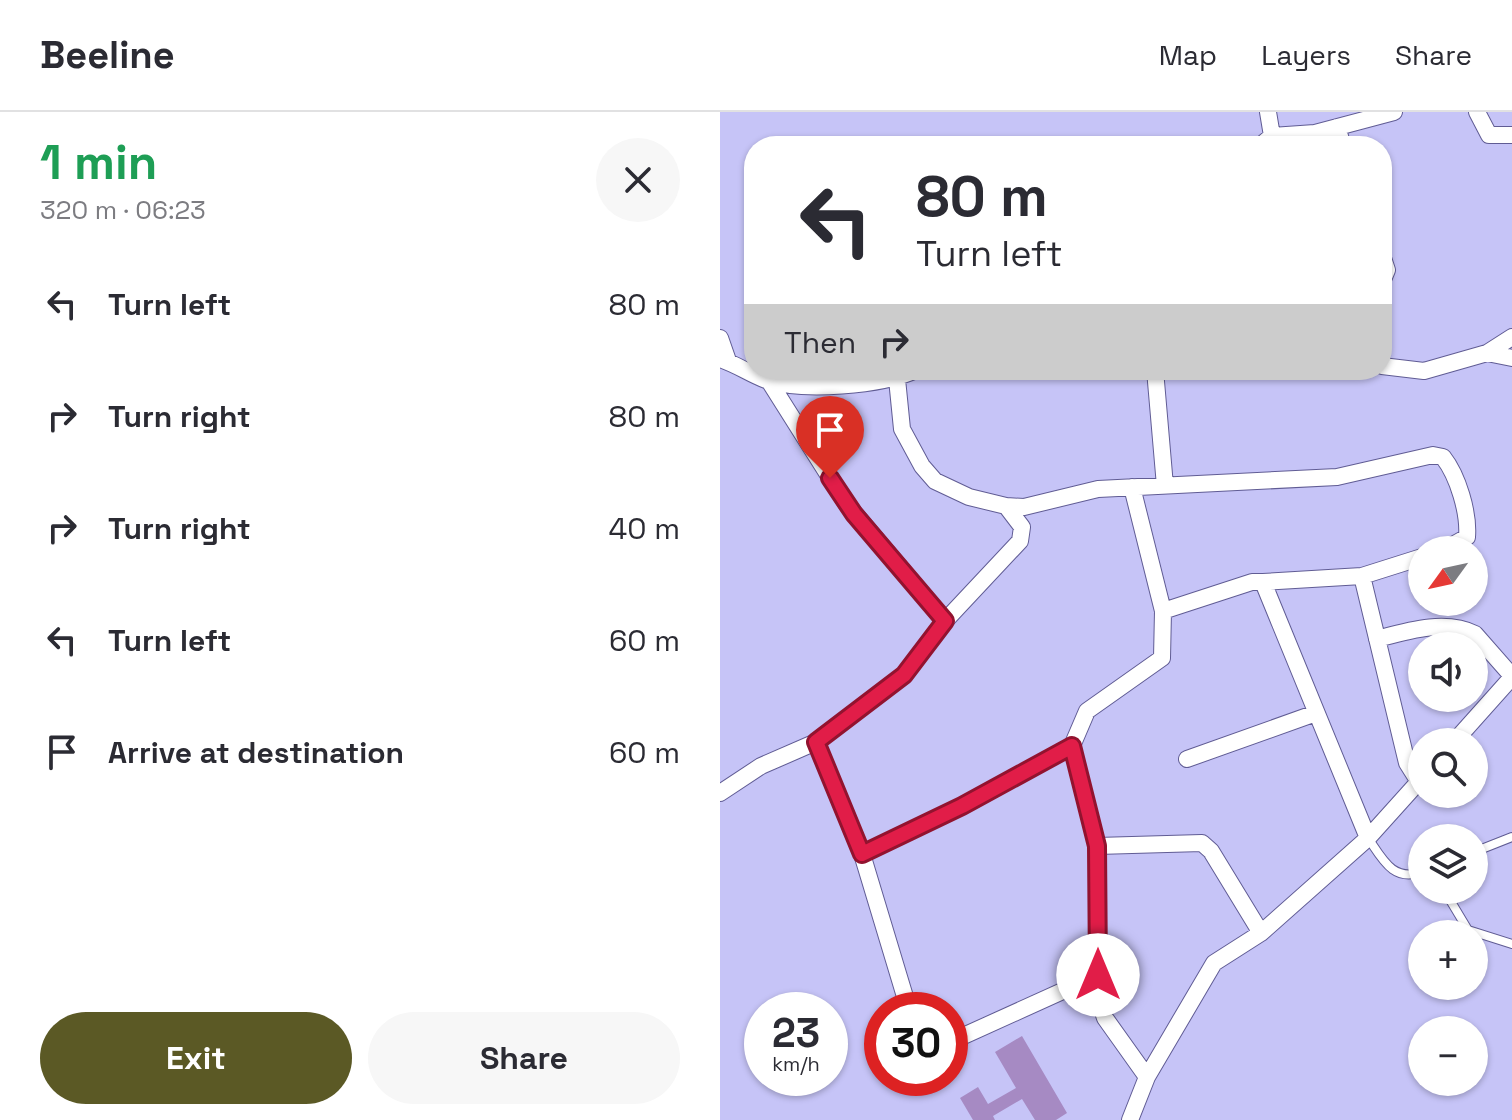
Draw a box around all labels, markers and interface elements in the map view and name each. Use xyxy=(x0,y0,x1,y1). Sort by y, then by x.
text: Beeline xyxy=(40,31,175,79)
text: Map xyxy=(1159,37,1217,73)
text: Layers xyxy=(1261,37,1351,73)
text: Share xyxy=(1395,37,1472,73)
text: 1 min xyxy=(40,132,157,193)
button: close xyxy=(596,138,680,222)
text: 80 m xyxy=(916,161,1048,232)
icon: left xyxy=(784,168,888,272)
text: 320 m · 06:23 xyxy=(40,193,206,227)
text: Turn left xyxy=(916,231,1063,277)
icon: left xyxy=(40,282,84,326)
text: Turn left xyxy=(108,285,231,324)
text: 80 m xyxy=(609,285,680,324)
icon: right xyxy=(872,320,916,364)
text: Then xyxy=(784,323,856,362)
icon: right xyxy=(40,394,84,438)
pin xyxy=(796,396,864,478)
text: Turn right xyxy=(108,397,251,436)
text: 80 m xyxy=(609,397,680,436)
icon: arrive xyxy=(808,408,852,452)
icon: right xyxy=(40,506,84,550)
text: Turn right xyxy=(108,509,251,548)
text: 40 m xyxy=(609,509,680,548)
north arrow xyxy=(1408,536,1488,616)
map controls xyxy=(1408,536,1488,1096)
icon: left xyxy=(40,618,84,662)
text: Turn left xyxy=(108,621,231,660)
text: 60 m xyxy=(609,621,680,660)
button: sound xyxy=(1408,632,1488,712)
button: search xyxy=(1408,728,1488,808)
icon: arrive xyxy=(40,730,84,774)
text: Arrive at destination xyxy=(108,733,404,772)
text: 60 m xyxy=(609,733,680,772)
button: layers xyxy=(1408,824,1488,904)
button: + xyxy=(1408,920,1488,1000)
position arrow xyxy=(1056,933,1140,1017)
speed limit sign: 30 xyxy=(864,992,968,1096)
text: 23 xyxy=(772,1008,820,1059)
button: Exit xyxy=(40,1012,352,1104)
button: Share xyxy=(368,1012,680,1104)
button: − xyxy=(1408,1016,1488,1096)
text: km/h xyxy=(772,1051,820,1077)

